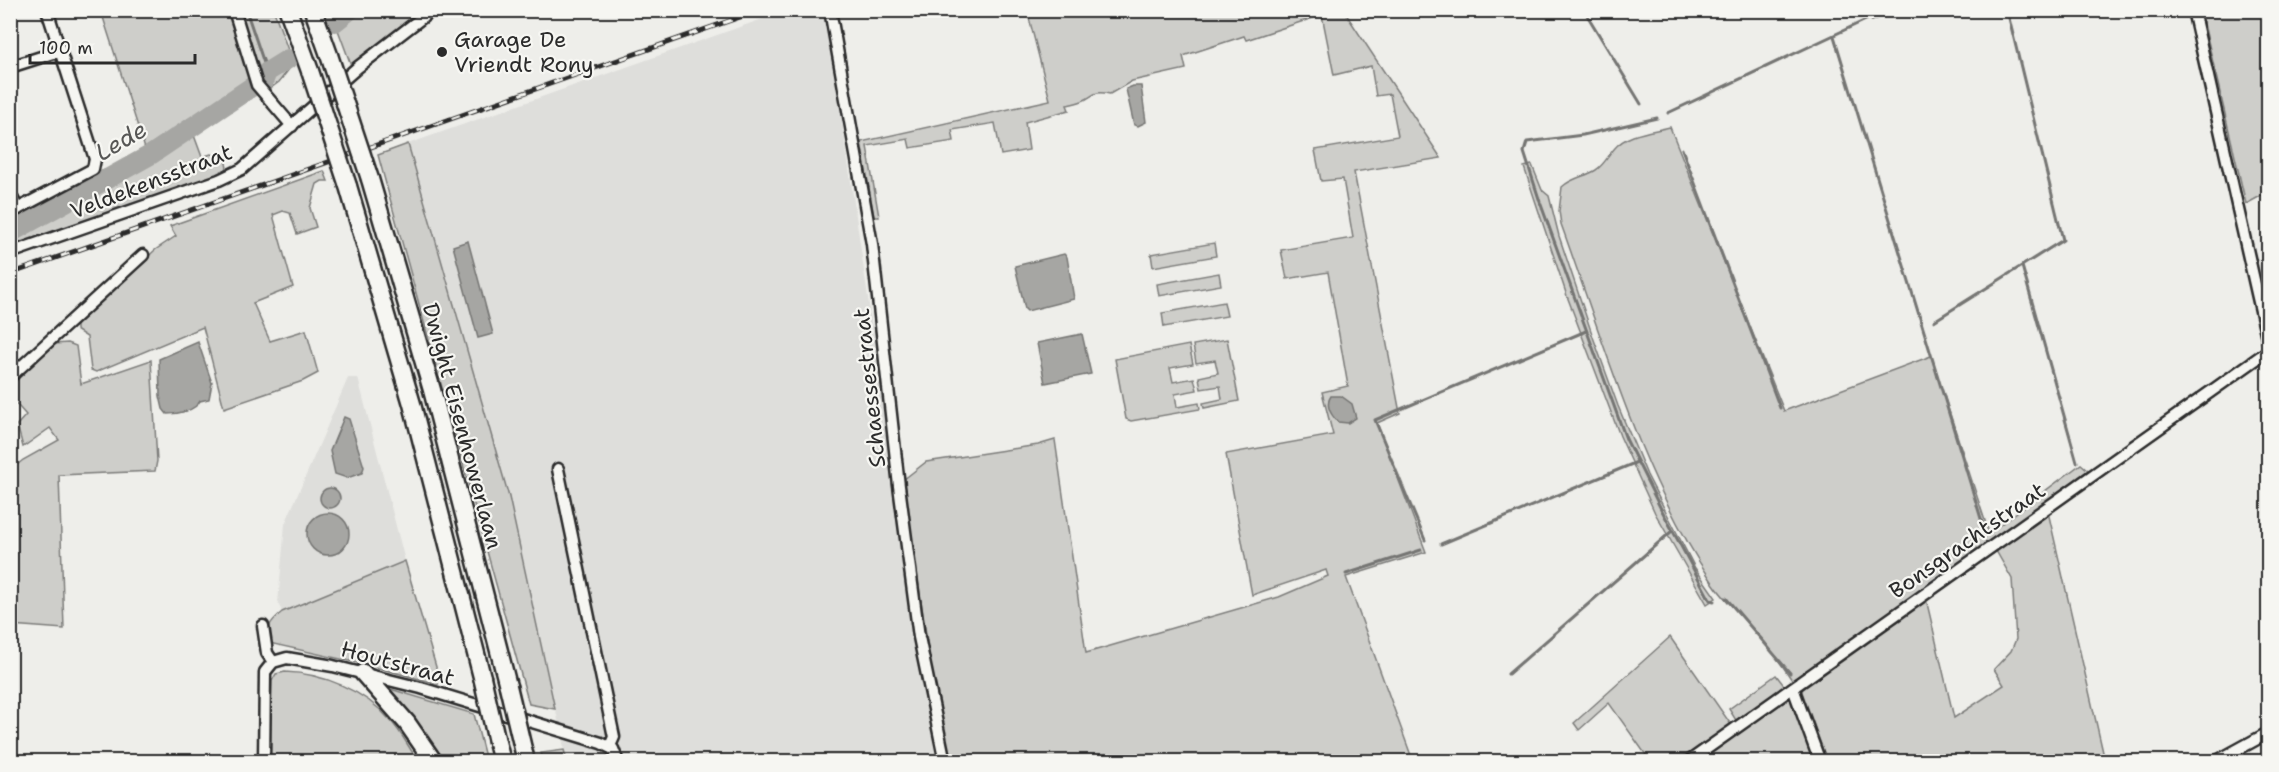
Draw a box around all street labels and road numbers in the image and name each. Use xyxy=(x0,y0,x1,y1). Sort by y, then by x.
street label: Veldekensstraat xyxy=(66,137,236,226)
street label: Dwight Eisenhowerlaan xyxy=(416,300,509,552)
street label: Schaessestraat xyxy=(847,307,892,469)
street label: Bonsgrachtstraat xyxy=(1883,476,2051,605)
street label: Houtstraat xyxy=(338,634,458,693)

